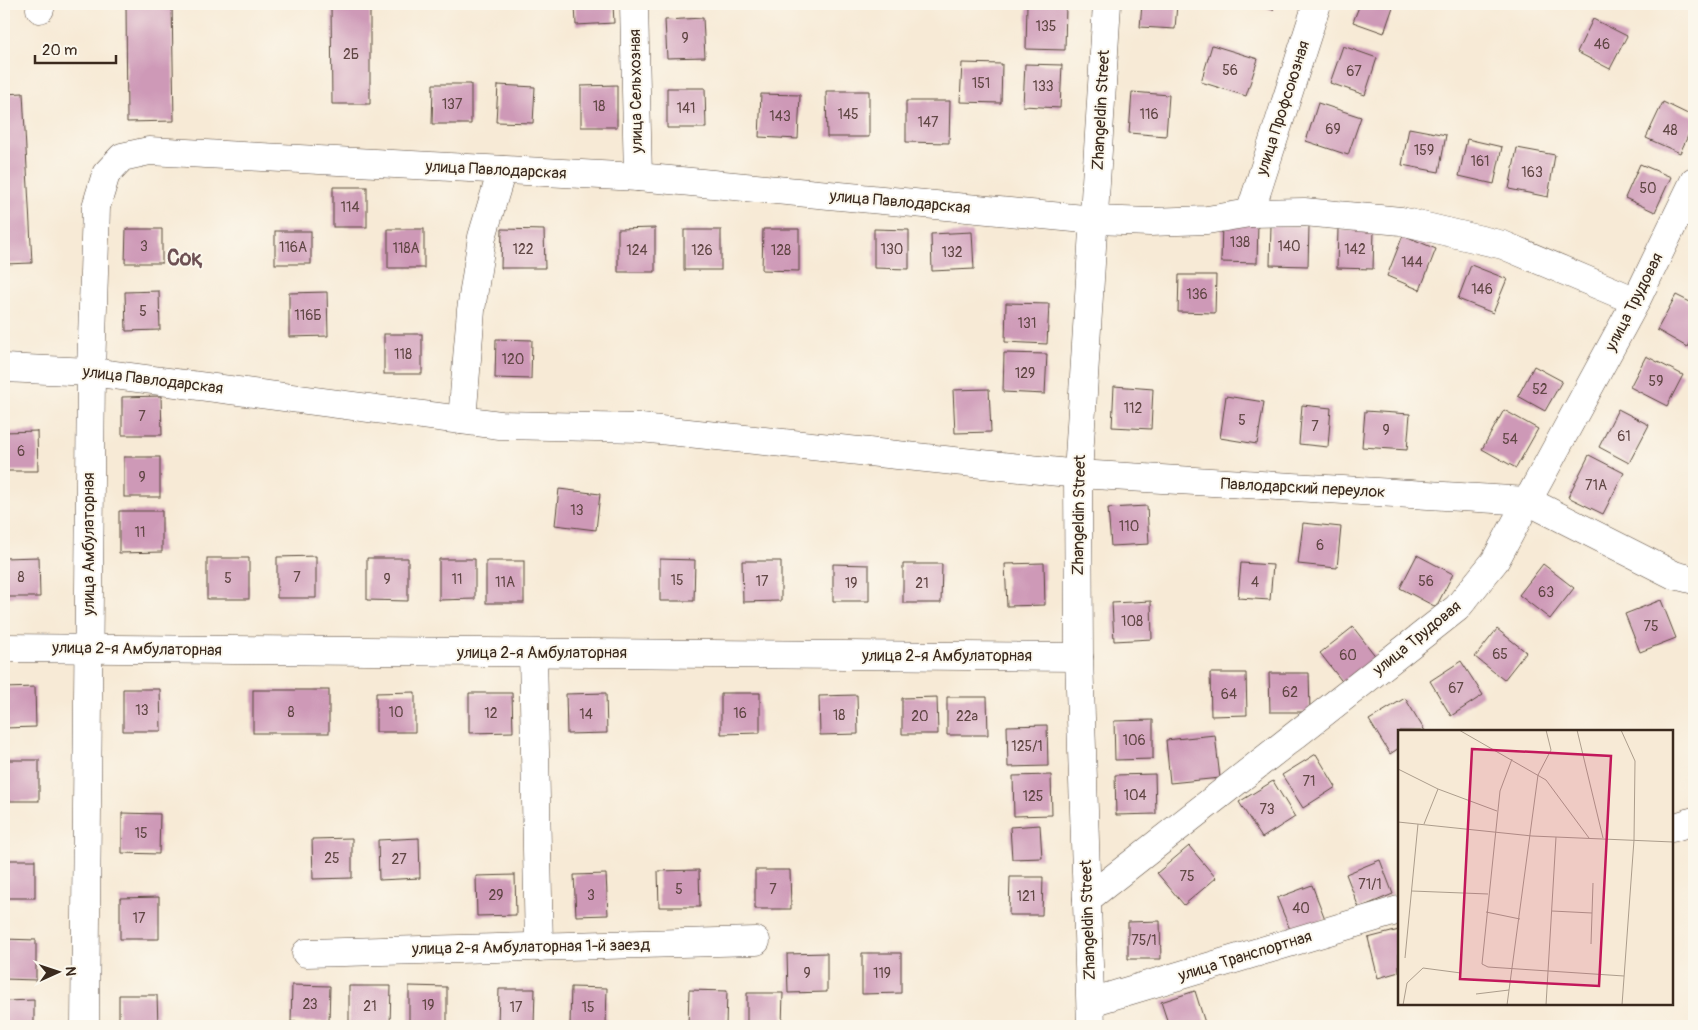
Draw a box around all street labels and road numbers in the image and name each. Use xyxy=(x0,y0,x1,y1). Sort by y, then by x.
street label: улица Сельхозная xyxy=(625,29,647,154)
street label: улица Профсоюзная xyxy=(1252,38,1314,179)
street label: Zhangeldin Street xyxy=(1088,49,1114,171)
street label: улица Павлодарская xyxy=(424,156,567,184)
street label: улица Павлодарская xyxy=(828,186,971,218)
street label: улица Трудовая xyxy=(1600,250,1667,355)
street label: улица Павлодарская xyxy=(81,361,224,399)
street label: Zhangeldin Street xyxy=(1068,454,1090,575)
street label: улица Амбулаторная xyxy=(79,472,99,617)
street label: Павлодарский переулок xyxy=(1220,474,1386,502)
street label: улица Трудовая xyxy=(1368,596,1465,680)
street label: улица 2-я Амбулаторная xyxy=(51,638,222,660)
street label: улица 2-я Амбулаторная xyxy=(456,643,627,663)
street label: улица 2-я Амбулаторная xyxy=(861,646,1032,666)
street label: Zhangeldin Street xyxy=(1076,859,1100,981)
street label: улица Транспортная xyxy=(1175,926,1314,986)
street label: улица 2-я Амбулаторная 1-й заезд xyxy=(411,935,651,959)

